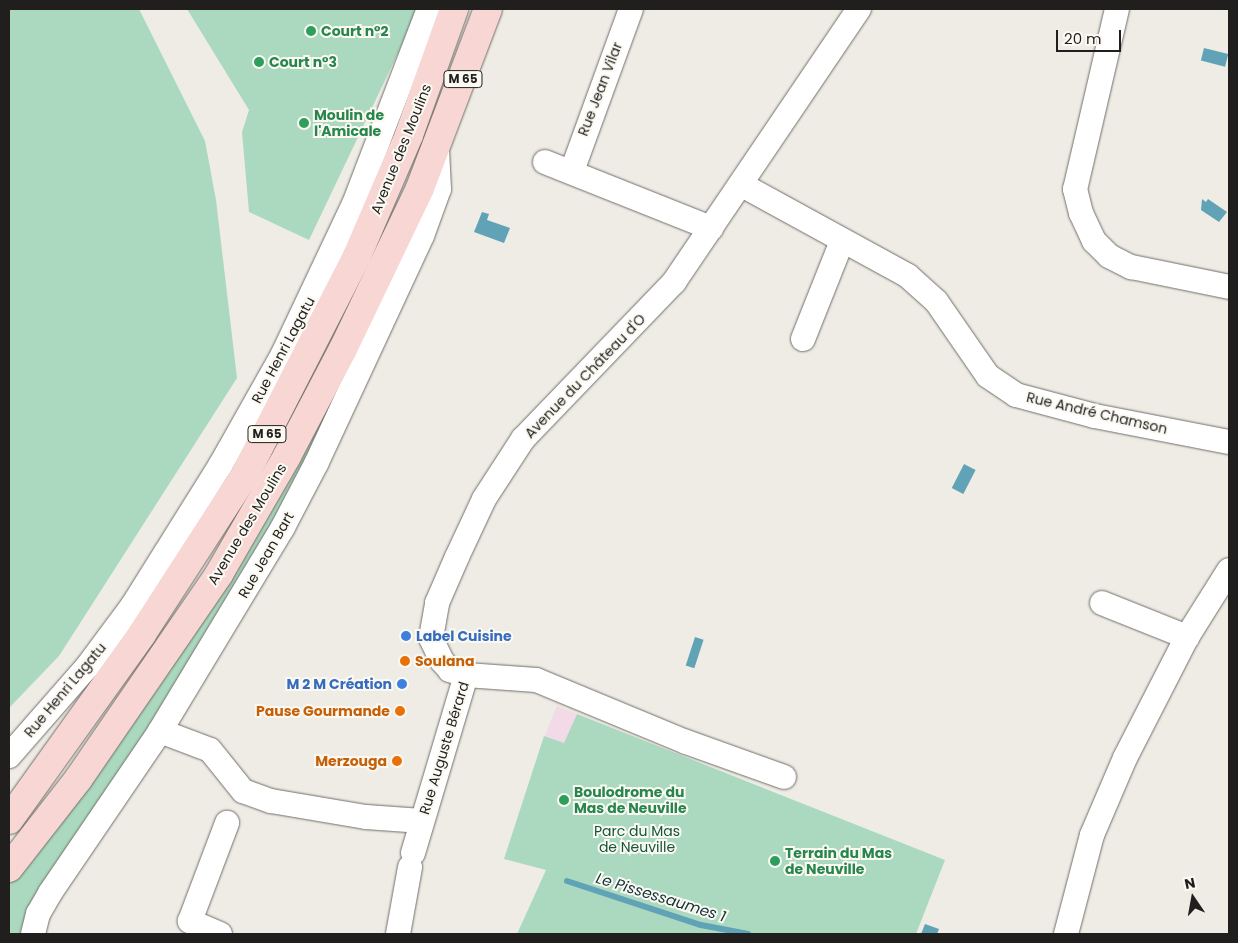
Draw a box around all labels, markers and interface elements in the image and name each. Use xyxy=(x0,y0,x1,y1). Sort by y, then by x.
scale bar xyxy=(1058,20,1123,52)
place label: Court n°2 xyxy=(321,23,389,39)
marker: Court n°2 xyxy=(305,25,317,37)
text: 20 m xyxy=(1064,28,1102,49)
street label: Rue Jean Vilar xyxy=(574,40,626,138)
place label: Court n°3 xyxy=(269,54,337,70)
marker: Court n°3 xyxy=(253,56,265,68)
road number: M 65 xyxy=(443,70,483,88)
street label: Avenue des Moulins xyxy=(367,82,435,216)
place label: Moulin de l'Amicale xyxy=(314,107,384,140)
marker: Moulin de l'Amicale xyxy=(298,117,310,129)
street label: Rue Henri Lagatu xyxy=(248,294,318,406)
street label: Avenue du Château d'O xyxy=(521,310,649,442)
street label: Rue André Chamson xyxy=(1025,389,1169,437)
road number: M 65 xyxy=(247,424,287,444)
street label: Avenue des Moulins xyxy=(204,460,290,588)
street label: Rue Jean Bart xyxy=(235,509,297,601)
place label: Label Cuisine xyxy=(416,628,512,644)
marker: Label Cuisine xyxy=(400,630,412,642)
street label: Rue Henri Lagatu xyxy=(21,639,109,741)
place label: Soulana xyxy=(415,653,475,669)
marker: Soulana xyxy=(399,655,411,667)
place label: M 2 M Création xyxy=(286,676,392,692)
marker: M 2 M Création xyxy=(396,678,408,690)
street label: Rue Auguste Bérard xyxy=(416,679,472,817)
place label: Pause Gourmande xyxy=(256,703,390,719)
marker: Pause Gourmande xyxy=(394,705,406,717)
place label: Merzouga xyxy=(315,753,387,769)
marker: Merzouga xyxy=(391,755,403,767)
place label: Boulodrome du Mas de Neuville xyxy=(574,784,687,816)
marker: Boulodrome du Mas de Neuville xyxy=(558,794,570,806)
park label: Parc du Mas de Neuville xyxy=(594,823,680,856)
place label: Terrain du Mas de Neuville xyxy=(785,845,892,878)
marker: Terrain du Mas de Neuville xyxy=(769,855,781,867)
water label: Le Pissessaumes 1 xyxy=(594,869,728,925)
text: N xyxy=(1183,872,1197,894)
north arrow xyxy=(1168,873,1218,923)

